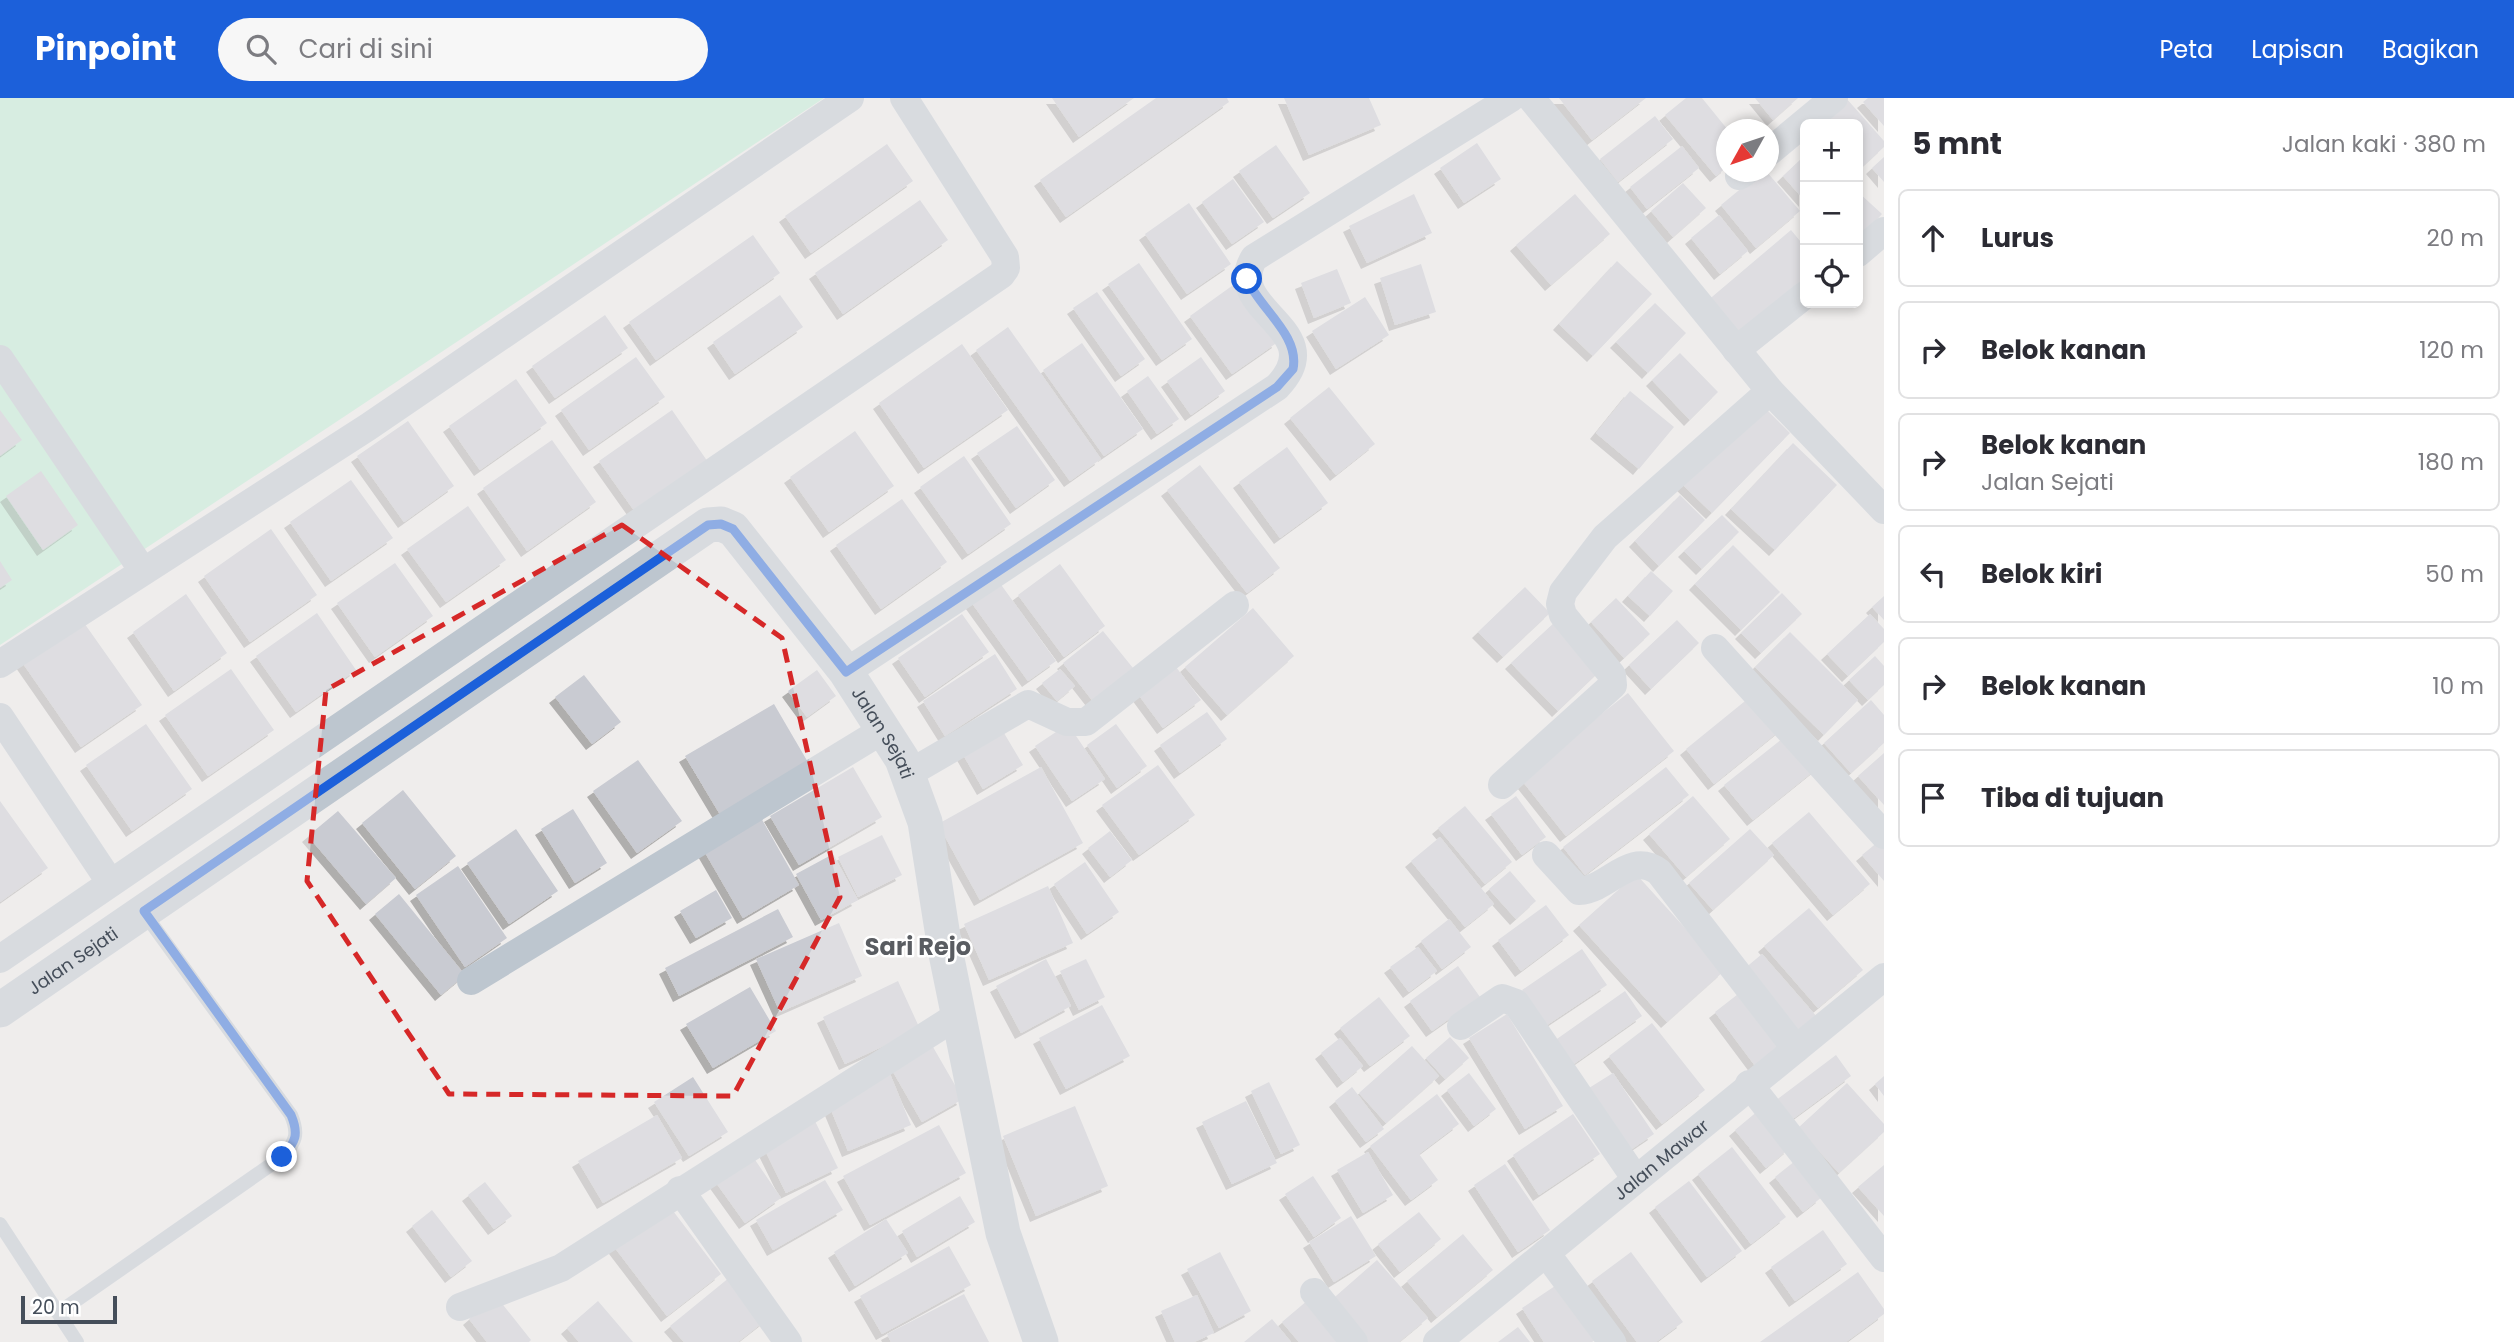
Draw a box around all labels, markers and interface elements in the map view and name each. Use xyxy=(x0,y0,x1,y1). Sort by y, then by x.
search box xyxy=(218,18,708,81)
text: Pinpoint xyxy=(35,25,176,72)
icon: search xyxy=(242,30,280,68)
text: Cari di sini xyxy=(298,31,433,67)
text: Peta xyxy=(2159,33,2213,66)
text: Lapisan xyxy=(2251,33,2344,66)
text: Bagikan xyxy=(2382,33,2479,66)
north arrow xyxy=(1716,119,1779,182)
map controls xyxy=(1800,119,1863,308)
button: + xyxy=(1800,119,1863,182)
text: 5 mnt xyxy=(1912,122,2002,165)
text: Jalan kaki · 380 m xyxy=(2282,128,2486,160)
button: − xyxy=(1800,182,1863,245)
icon: ahead xyxy=(1914,219,1952,257)
text: Lurus xyxy=(1981,220,2054,256)
text: 20 m xyxy=(2426,222,2484,254)
button: locate xyxy=(1800,245,1863,308)
route start xyxy=(1231,263,1262,294)
icon: right xyxy=(1914,331,1952,369)
text: Belok kanan xyxy=(1981,332,2146,368)
text: 120 m xyxy=(2419,334,2484,366)
text: Belok kanan xyxy=(1981,427,2146,463)
icon: right xyxy=(1914,443,1952,481)
text: 180 m xyxy=(2418,446,2484,478)
text: Jalan Sejati xyxy=(1981,466,2114,498)
icon: left xyxy=(1914,555,1952,593)
text: Belok kiri xyxy=(1981,556,2103,592)
text: 50 m xyxy=(2425,558,2484,590)
icon: right xyxy=(1914,667,1952,705)
text: Belok kanan xyxy=(1981,668,2146,704)
text: 10 m xyxy=(2432,670,2484,702)
street label: Jalan Sejati xyxy=(846,682,921,782)
icon: arrive xyxy=(1914,779,1952,817)
text: Tiba di tujuan xyxy=(1981,780,2164,816)
street label: Jalan Sejati xyxy=(23,921,123,1000)
district label: Sari Rejo xyxy=(865,930,971,963)
street label: Jalan Mawar xyxy=(1608,1113,1714,1206)
route end xyxy=(266,1141,297,1172)
scale bar xyxy=(21,1293,117,1325)
text: 20 m xyxy=(32,1294,80,1321)

